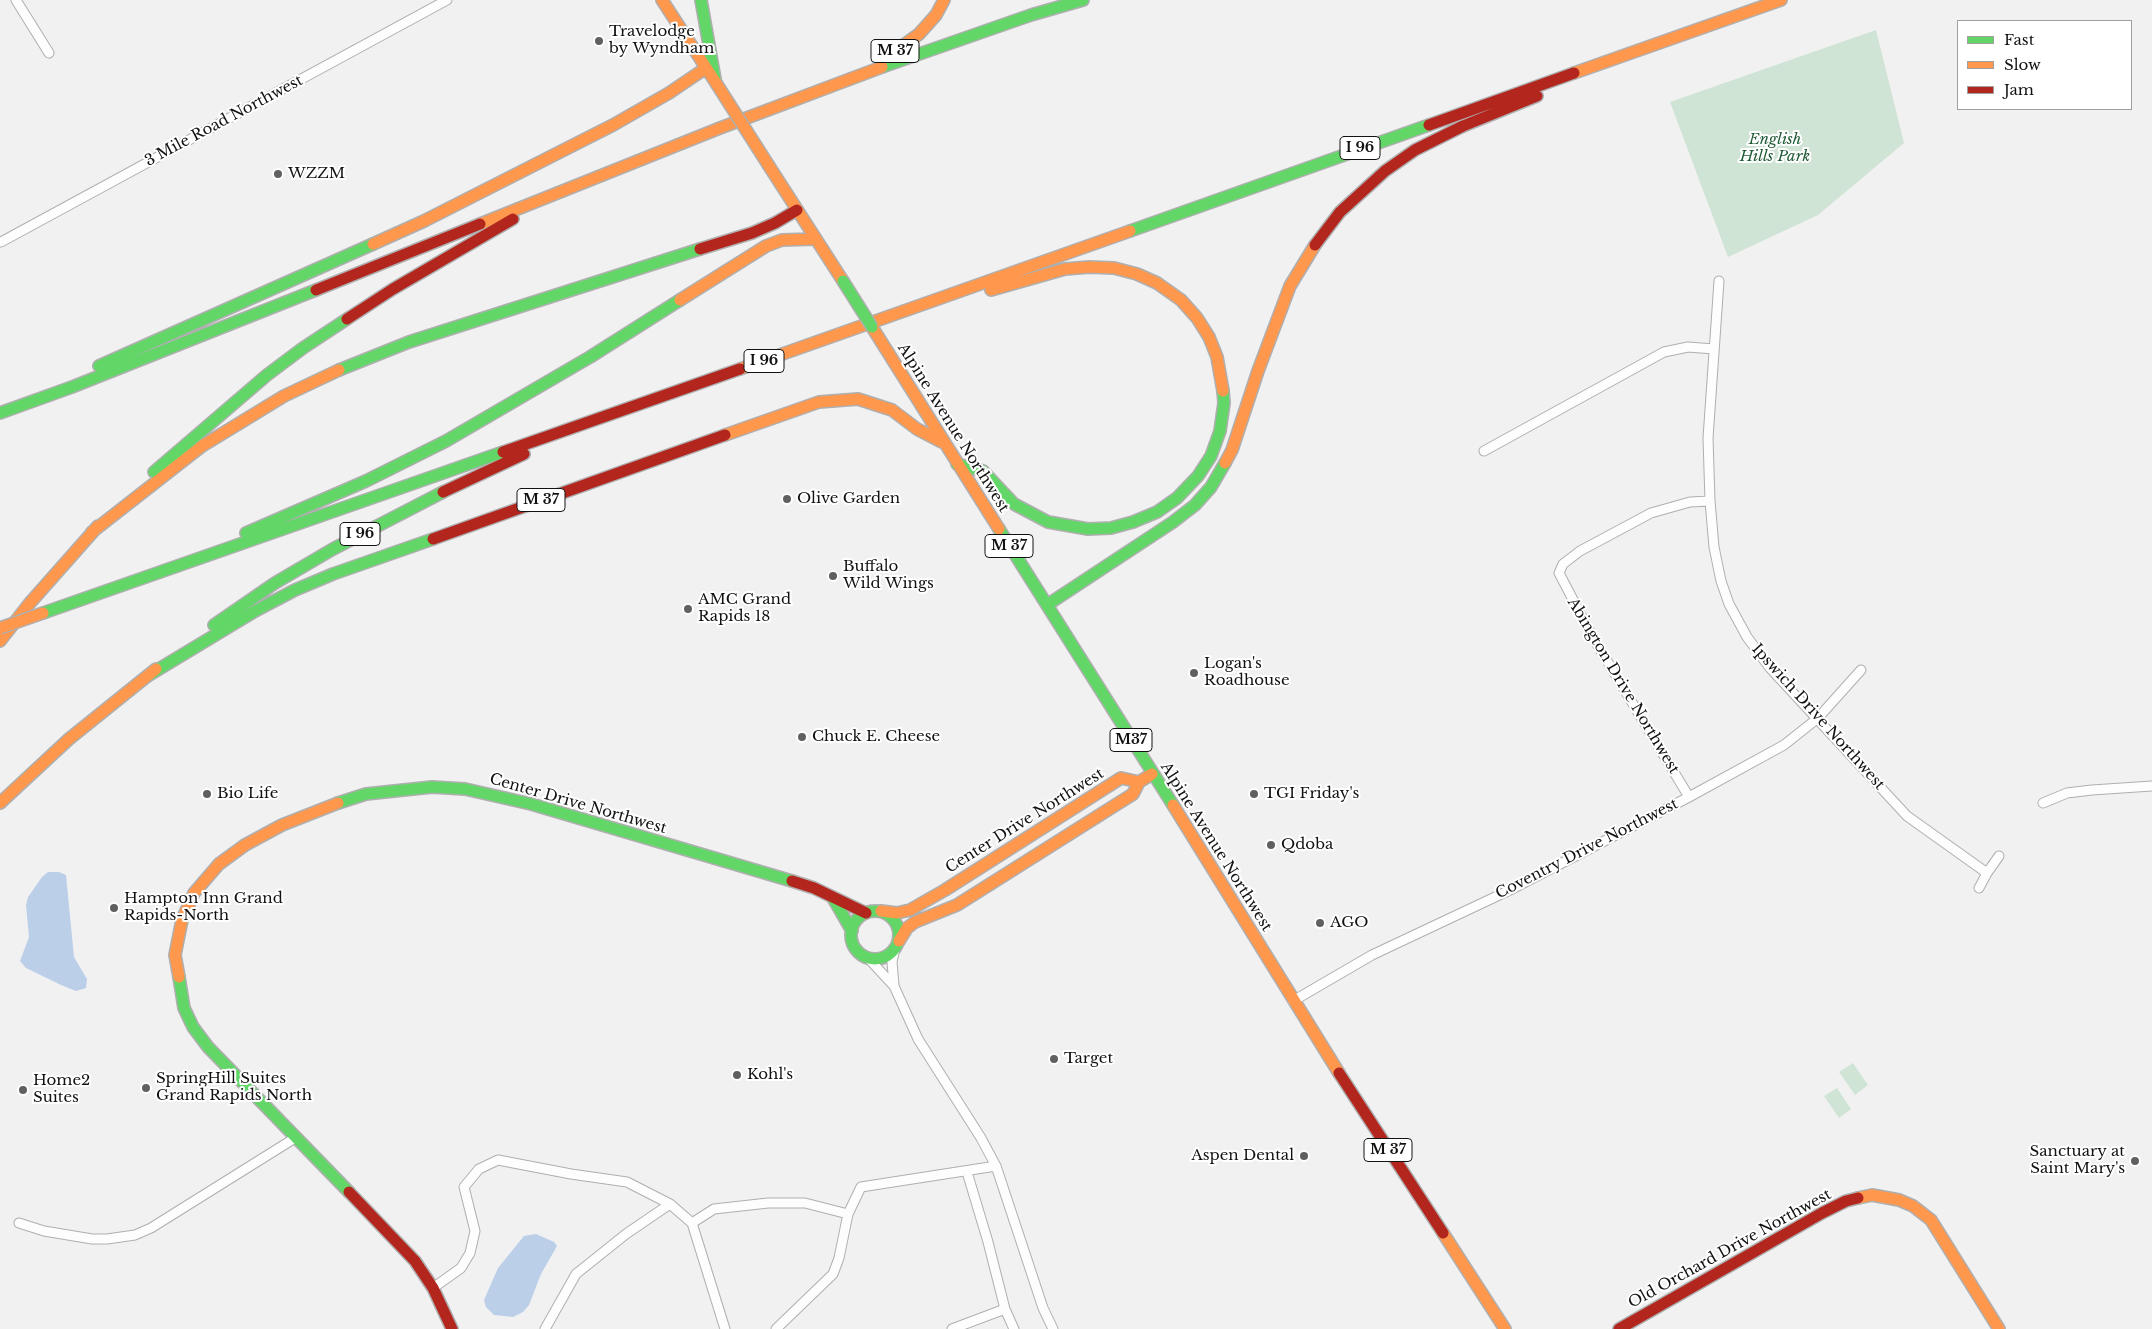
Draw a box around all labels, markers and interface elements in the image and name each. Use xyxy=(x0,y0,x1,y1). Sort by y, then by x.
legend xyxy=(1957,20,2132,110)
place label: Travelodge by Wyndham xyxy=(609,23,714,58)
text: Fast xyxy=(2004,30,2034,49)
marker: Travelodge by Wyndham xyxy=(593,35,605,47)
road number: M 37 xyxy=(871,40,919,62)
text: Slow xyxy=(2004,55,2041,74)
street label: 3 Mile Road Northwest xyxy=(142,72,306,170)
text: Jam xyxy=(2004,80,2034,99)
park label: English Hills Park xyxy=(1740,131,1810,166)
road number: I 96 xyxy=(1340,136,1380,160)
place label: WZZM xyxy=(288,165,345,183)
marker: WZZM xyxy=(272,168,284,180)
street label: Alpine Avenue Northwest xyxy=(894,340,1012,516)
road number: I 96 xyxy=(744,350,784,372)
road number: M 37 xyxy=(517,488,565,512)
place label: Olive Garden xyxy=(797,490,900,508)
marker: Olive Garden xyxy=(781,493,793,505)
road number: I 96 xyxy=(340,522,380,546)
road number: M 37 xyxy=(985,534,1033,558)
place label: Buffalo Wild Wings xyxy=(843,558,934,593)
marker: Buffalo Wild Wings xyxy=(827,570,839,582)
place label: AMC Grand Rapids 18 xyxy=(698,591,791,626)
street label: Abington Drive Northwest xyxy=(1563,595,1683,777)
marker: AMC Grand Rapids 18 xyxy=(682,603,694,615)
street label: Ipswich Drive Northwest xyxy=(1748,640,1888,794)
place label: Logan's Roadhouse xyxy=(1204,655,1289,690)
marker: Logan's Roadhouse xyxy=(1188,667,1200,679)
place label: Chuck E. Cheese xyxy=(812,728,940,746)
road number: M37 xyxy=(1110,728,1152,752)
marker: Chuck E. Cheese xyxy=(796,731,808,743)
street label: Alpine Avenue Northwest xyxy=(1157,759,1275,935)
street label: Center Drive Northwest xyxy=(943,765,1107,877)
street label: Center Drive Northwest xyxy=(487,770,669,838)
place label: Bio Life xyxy=(217,785,278,803)
place label: TGI Friday's xyxy=(1264,785,1359,803)
marker: Bio Life xyxy=(201,788,213,800)
marker: TGI Friday's xyxy=(1248,788,1260,800)
street label: Coventry Drive Northwest xyxy=(1493,795,1681,903)
place label: Qdoba xyxy=(1281,836,1333,854)
marker: Qdoba xyxy=(1265,839,1277,851)
place label: Hampton Inn Grand Rapids-North xyxy=(124,890,283,925)
marker: Hampton Inn Grand Rapids-North xyxy=(108,902,120,914)
place label: AGO xyxy=(1330,914,1369,932)
marker: AGO xyxy=(1314,917,1326,929)
place label: Target xyxy=(1064,1050,1113,1068)
marker: Target xyxy=(1048,1053,1060,1065)
place label: Kohl's xyxy=(747,1066,793,1084)
marker: Kohl's xyxy=(731,1069,743,1081)
place label: SpringHill Suites Grand Rapids North xyxy=(156,1070,312,1105)
place label: Home2 Suites xyxy=(33,1072,90,1107)
marker: SpringHill Suites Grand Rapids North xyxy=(140,1082,152,1094)
marker: Home2 Suites xyxy=(17,1084,29,1096)
road number: M 37 xyxy=(1364,1138,1412,1162)
place label: Sanctuary at Saint Mary's xyxy=(2030,1143,2125,1178)
place label: Aspen Dental xyxy=(1191,1147,1294,1165)
marker: Aspen Dental xyxy=(1298,1150,1310,1162)
marker: Sanctuary at Saint Mary's xyxy=(2129,1155,2141,1167)
street label: Old Orchard Drive Northwest xyxy=(1625,1186,1835,1312)

